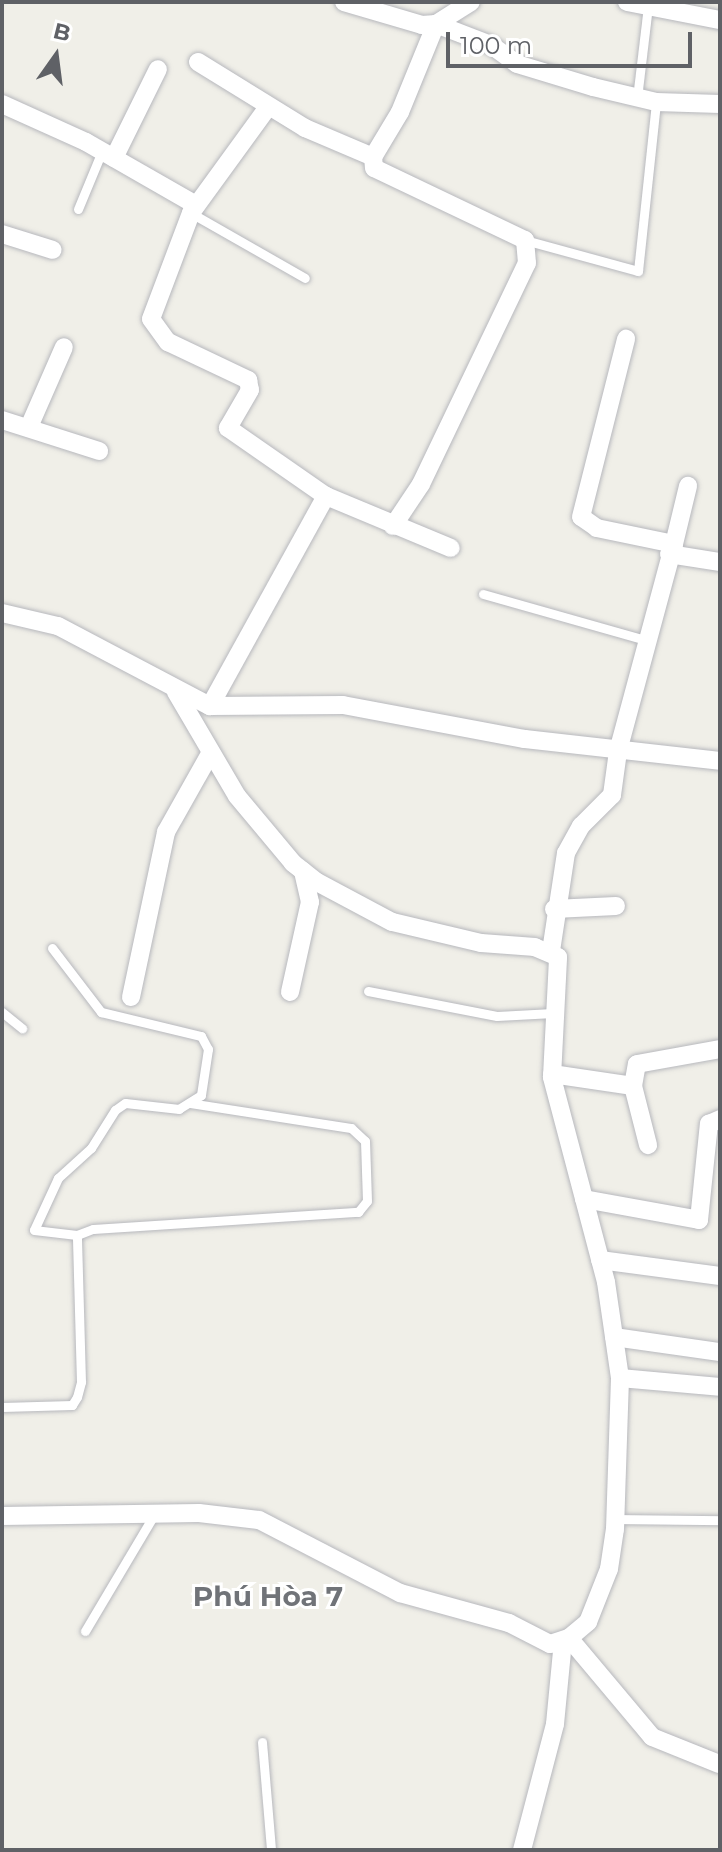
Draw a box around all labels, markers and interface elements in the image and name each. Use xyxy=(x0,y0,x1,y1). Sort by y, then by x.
north arrow xyxy=(16,16,96,96)
scale bar xyxy=(450,16,696,66)
text: B xyxy=(50,17,73,47)
text: 100 m xyxy=(460,31,532,60)
district label: Phú Hòa 7 xyxy=(193,1579,343,1613)

